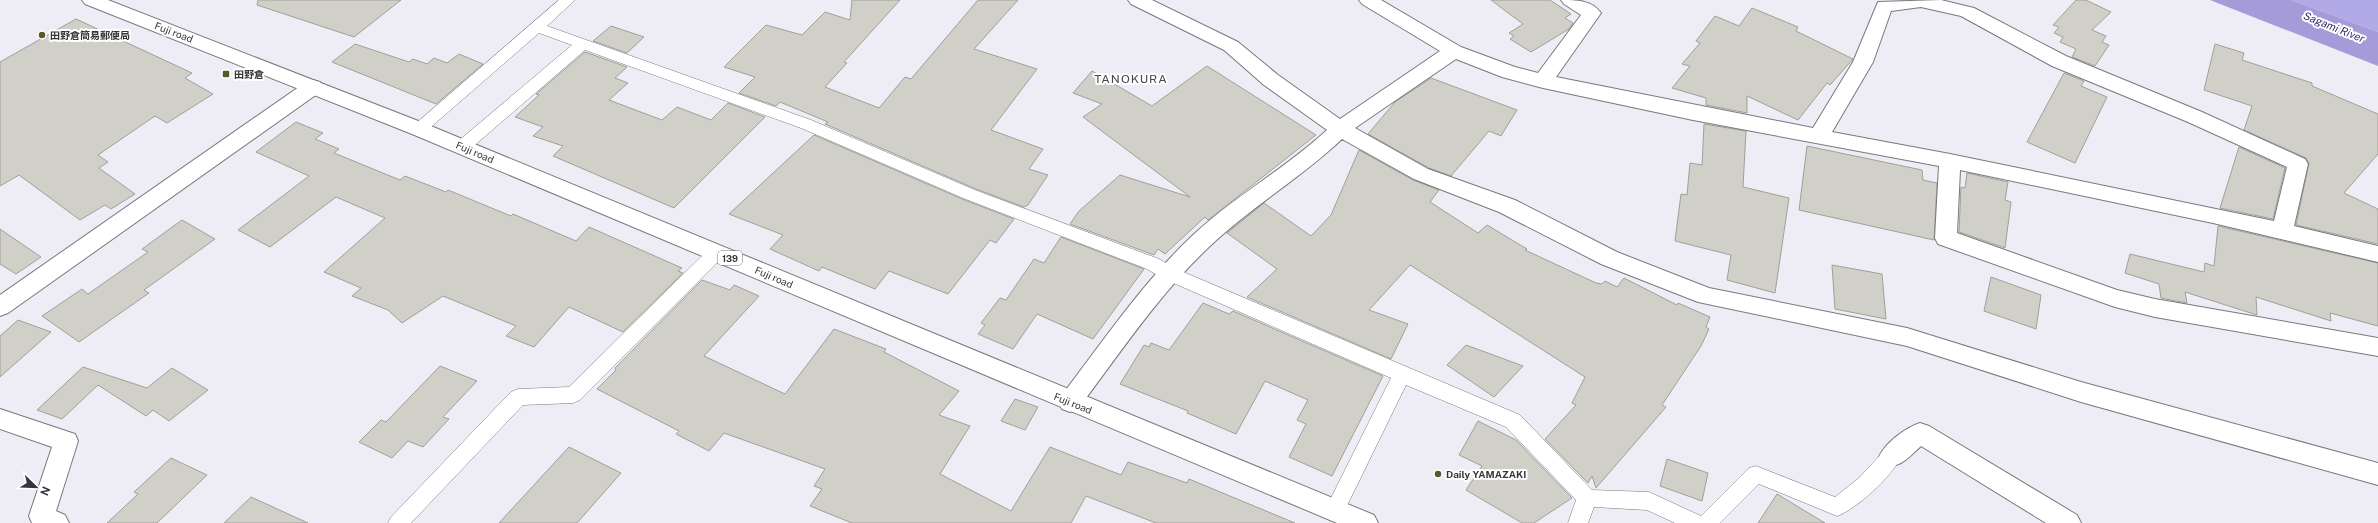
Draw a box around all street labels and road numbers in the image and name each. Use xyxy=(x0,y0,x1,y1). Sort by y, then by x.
street label: Fuji road xyxy=(153,19,195,45)
street label: Fuji road xyxy=(454,139,496,165)
road number: 139 xyxy=(718,251,742,265)
street label: Fuji road xyxy=(753,264,795,290)
street label: Fuji road xyxy=(1052,390,1094,416)

